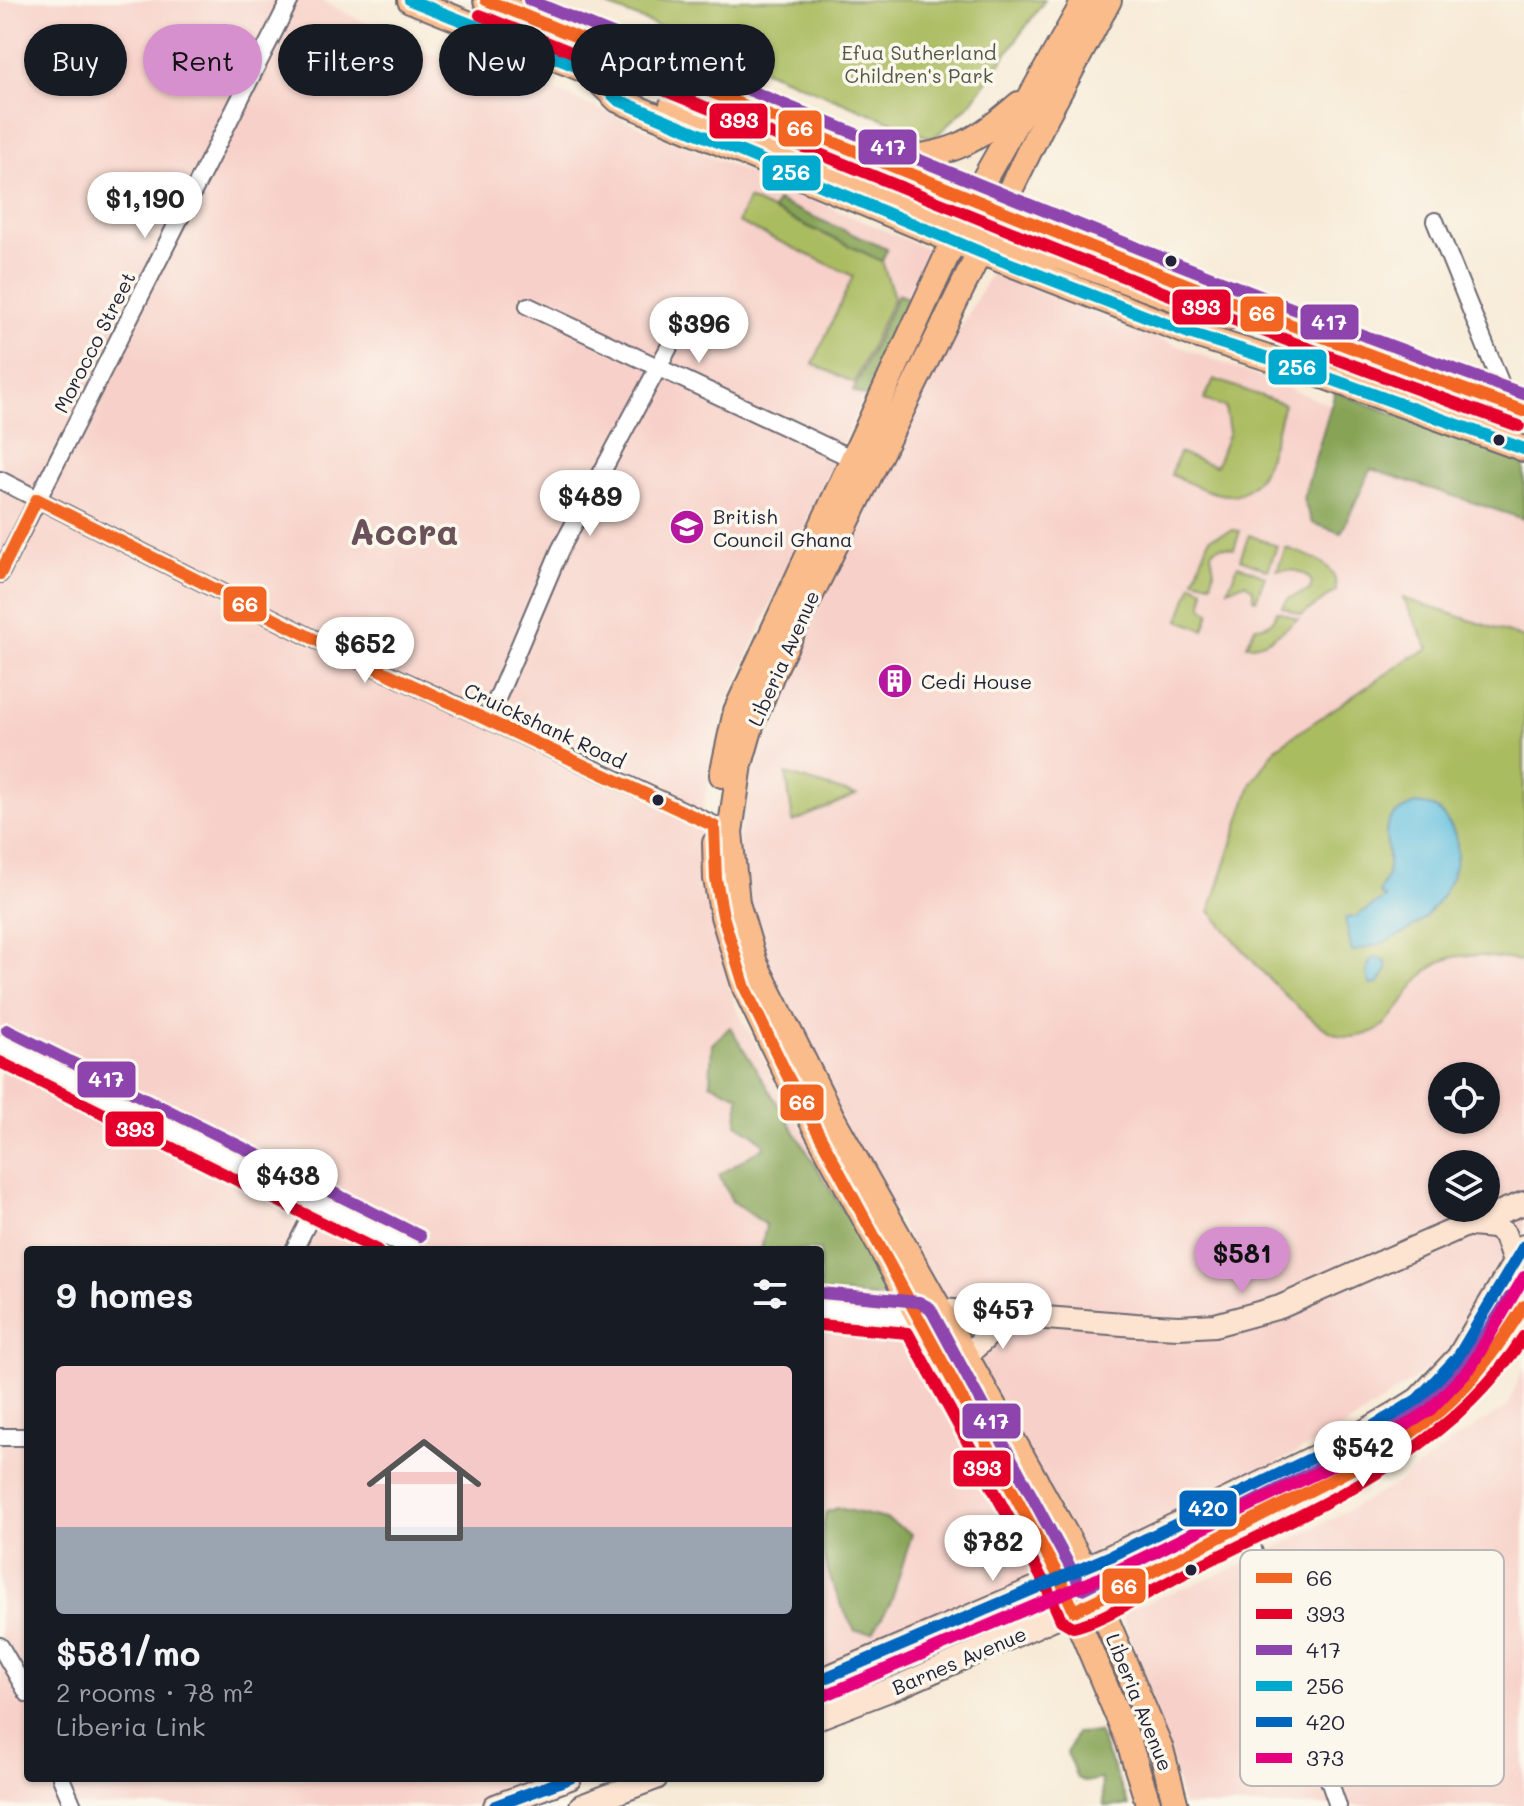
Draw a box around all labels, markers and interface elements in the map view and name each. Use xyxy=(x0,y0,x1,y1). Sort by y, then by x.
chip: Buy xyxy=(24,24,127,96)
chip: Rent xyxy=(143,24,262,96)
chip: Filters xyxy=(278,24,423,96)
chip: New xyxy=(439,24,555,96)
chip: Apartment xyxy=(571,24,775,96)
park label: Efua Sutherland Children's Park xyxy=(842,39,996,88)
line badge: 393 xyxy=(708,102,769,140)
text: 393 xyxy=(719,105,759,134)
line badge: 66 xyxy=(777,109,823,148)
text: 66 xyxy=(787,113,813,142)
line badge: 417 xyxy=(857,128,918,166)
text: 417 xyxy=(870,132,906,161)
line badge: 256 xyxy=(761,154,822,192)
text: 256 xyxy=(772,157,810,186)
pin: $1,190 xyxy=(80,172,210,240)
text: $1,190 xyxy=(105,181,185,215)
unlabelled marker xyxy=(1163,253,1179,269)
street label: Morocco Street xyxy=(47,267,141,417)
line badge: 393 xyxy=(1171,288,1232,326)
text: 393 xyxy=(1181,292,1221,321)
line badge: 66 xyxy=(1239,295,1285,333)
pin: $396 xyxy=(652,297,746,365)
text: 66 xyxy=(1249,298,1275,327)
line badge: 417 xyxy=(1299,303,1360,341)
text: $396 xyxy=(667,306,731,340)
text: 417 xyxy=(1311,307,1347,336)
line badge: 256 xyxy=(1267,348,1328,386)
text: 256 xyxy=(1278,352,1316,381)
unlabelled marker xyxy=(1491,432,1507,448)
pin: $489 xyxy=(543,470,637,538)
text: $489 xyxy=(558,479,622,513)
place label: British Council Ghana xyxy=(713,503,853,552)
district label: Accra xyxy=(349,507,459,554)
school or university icon: British Council Ghana xyxy=(668,508,706,546)
line badge: 66 xyxy=(222,585,268,623)
street label: Liberia Avenue xyxy=(741,586,825,730)
text: 66 xyxy=(232,589,258,618)
pin: $652 xyxy=(318,617,412,685)
text: $652 xyxy=(334,626,396,660)
building icon: Cedi House xyxy=(876,662,914,700)
place label: Cedi House xyxy=(921,668,1032,694)
street label: Cruickshank Road xyxy=(460,676,630,774)
unlabelled marker xyxy=(650,792,666,808)
line badge: 417 xyxy=(76,1060,137,1099)
map controls xyxy=(1428,1062,1500,1222)
button: locate xyxy=(1428,1062,1500,1134)
text: 417 xyxy=(88,1064,124,1093)
line badge: 66 xyxy=(779,1083,825,1122)
text: 66 xyxy=(789,1087,815,1116)
line badge: 393 xyxy=(104,1110,165,1148)
text: 393 xyxy=(115,1114,155,1143)
pin: $438 xyxy=(241,1149,335,1217)
button: layers xyxy=(1428,1150,1500,1222)
text: $438 xyxy=(256,1158,320,1192)
pin: $581 xyxy=(1195,1227,1289,1295)
text: $581 xyxy=(1213,1236,1271,1270)
text: 9 homes xyxy=(56,1272,193,1317)
icon: filters xyxy=(748,1272,792,1316)
pin: $457 xyxy=(956,1283,1050,1351)
text: $457 xyxy=(972,1292,1034,1326)
line badge: 417 xyxy=(961,1402,1022,1440)
text: 417 xyxy=(973,1406,1009,1435)
icon: home xyxy=(352,1418,496,1562)
pin: $542 xyxy=(1316,1421,1410,1489)
text: $542 xyxy=(1332,1430,1394,1464)
line badge: 393 xyxy=(952,1449,1012,1488)
text: 393 xyxy=(962,1453,1002,1482)
line badge: 420 xyxy=(1178,1489,1238,1528)
text: 420 xyxy=(1188,1493,1228,1522)
pin: $782 xyxy=(946,1515,1040,1583)
text: $782 xyxy=(962,1524,1024,1558)
legend xyxy=(1240,1550,1504,1786)
unlabelled marker xyxy=(1183,1562,1199,1578)
text: 66 xyxy=(1306,1563,1333,1592)
line badge: 66 xyxy=(1101,1567,1147,1605)
text: 66 xyxy=(1111,1571,1137,1600)
text: 393 xyxy=(1306,1599,1345,1628)
street label: Barnes Avenue xyxy=(888,1620,1030,1700)
street label: Liberia Avenue xyxy=(1101,1629,1179,1775)
text: $581/mo xyxy=(56,1630,201,1675)
text: 417 xyxy=(1306,1635,1341,1664)
text: 256 xyxy=(1306,1671,1344,1700)
text: 2 rooms · 78 m² xyxy=(56,1675,253,1709)
text: 420 xyxy=(1306,1707,1345,1736)
text: Liberia Link xyxy=(56,1709,206,1743)
text: 373 xyxy=(1306,1743,1344,1772)

